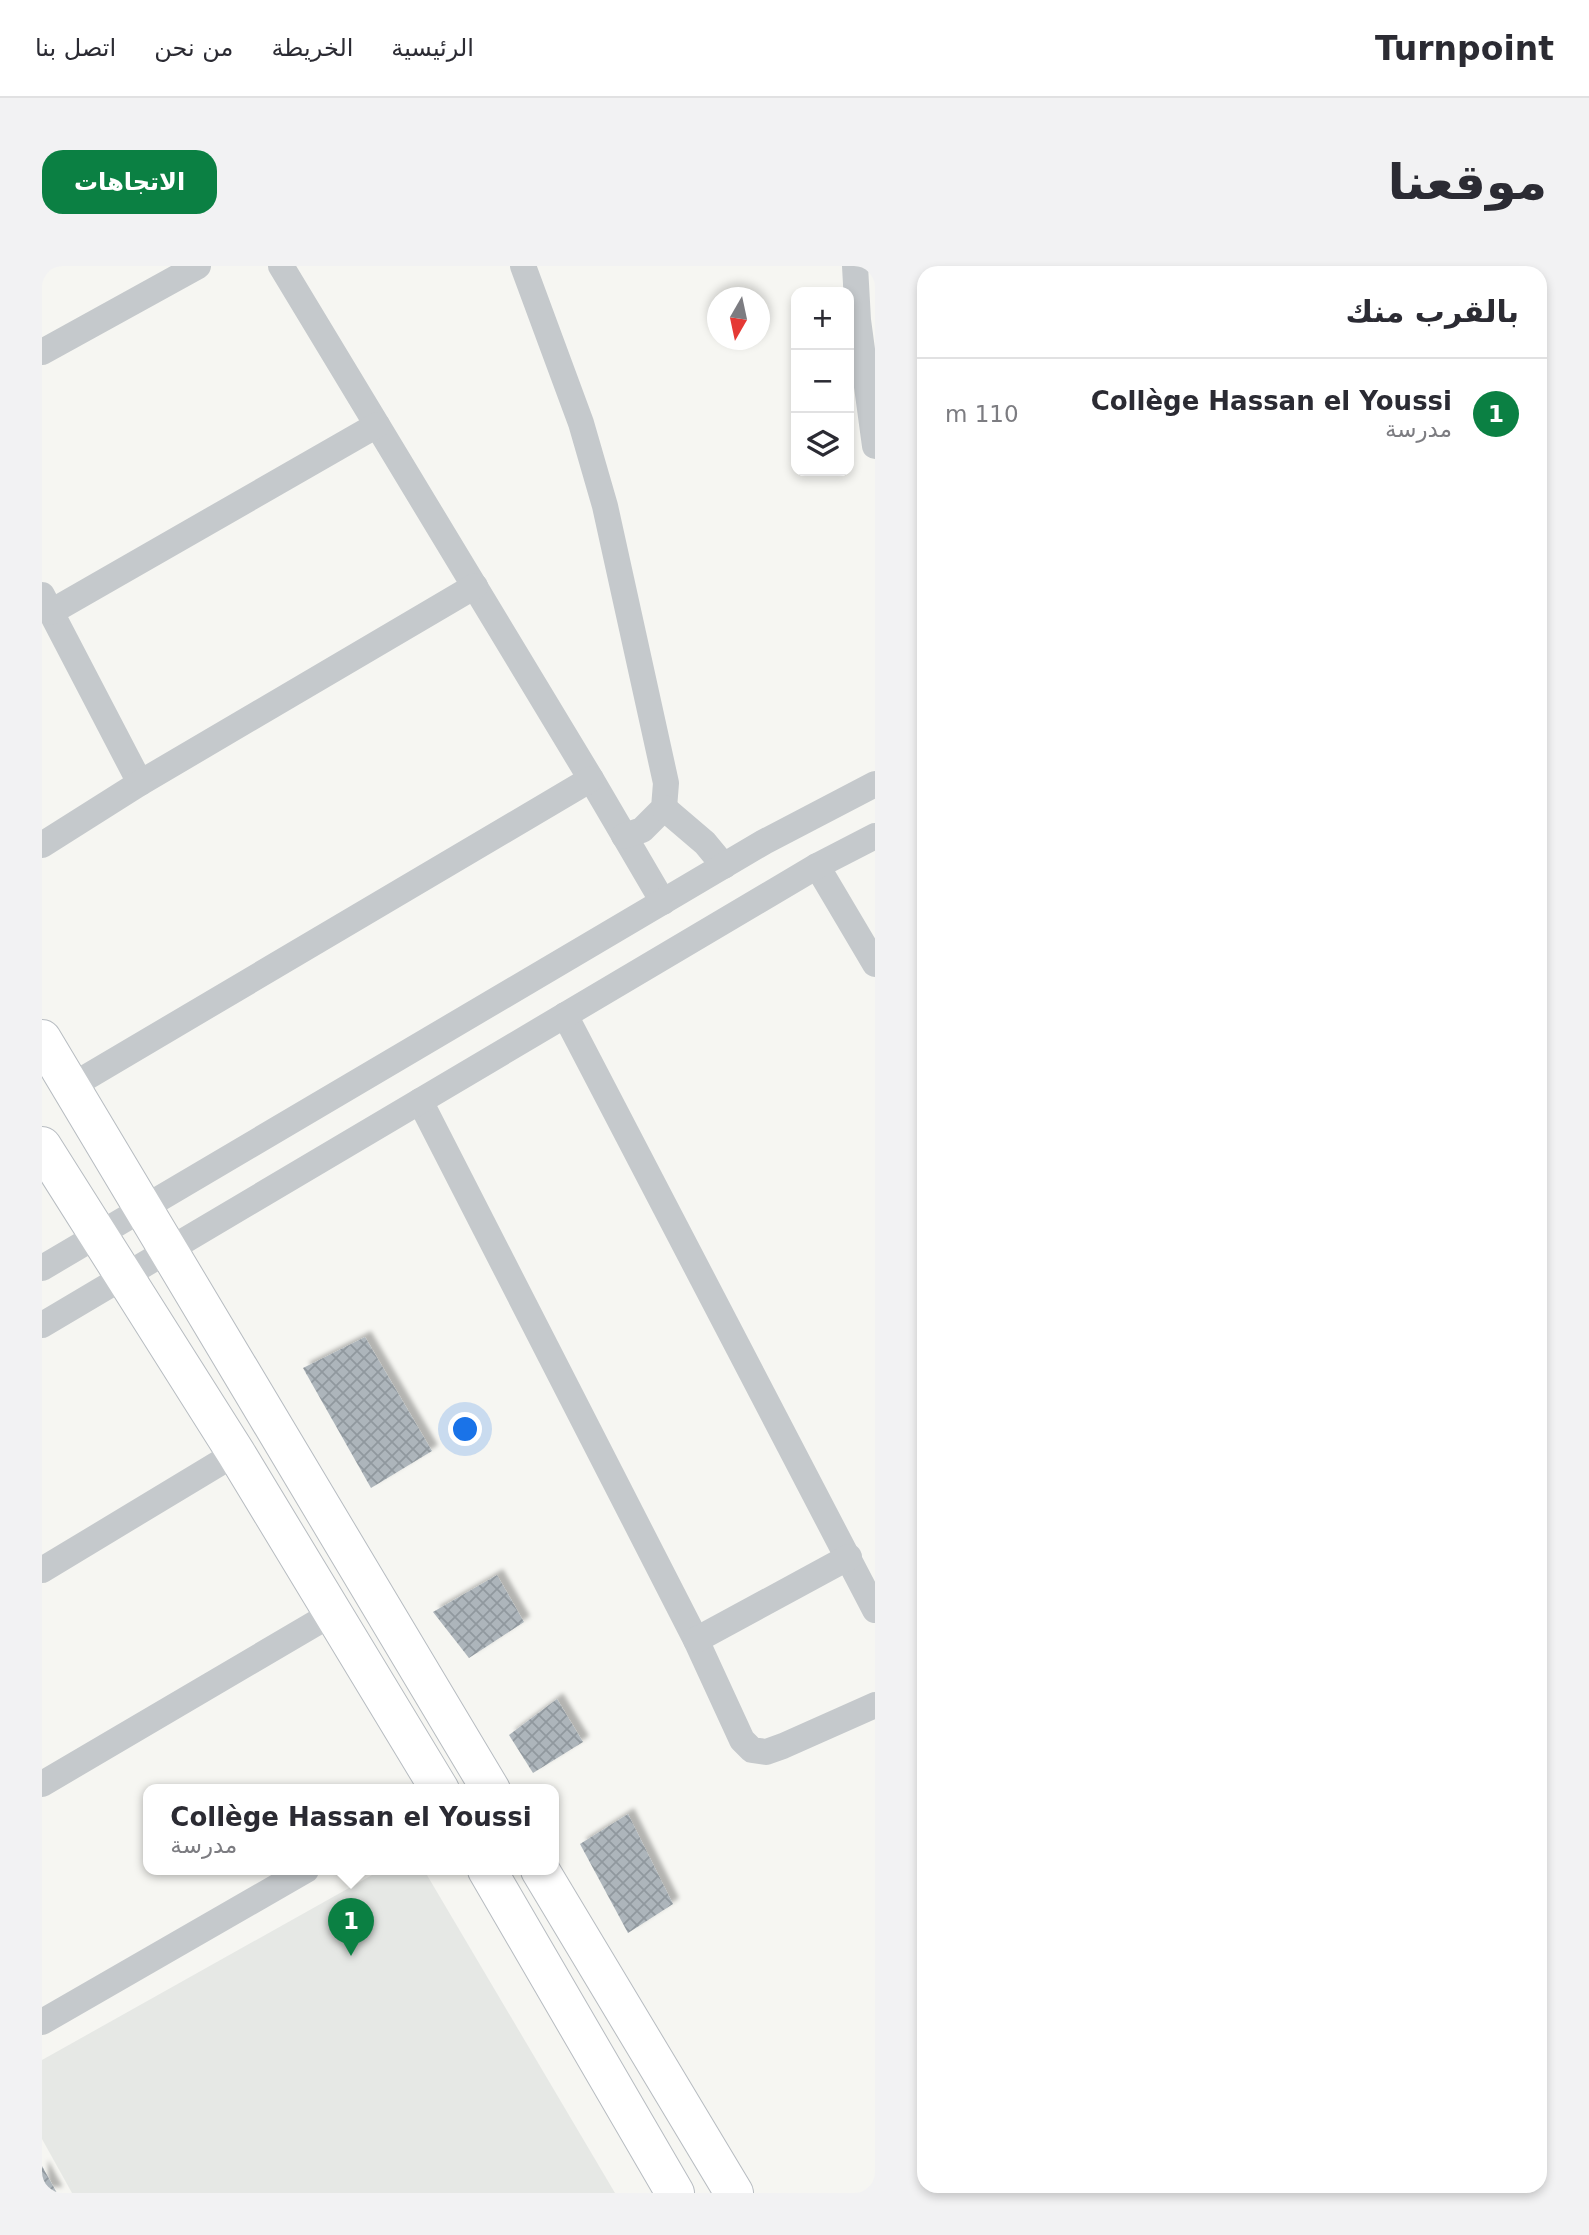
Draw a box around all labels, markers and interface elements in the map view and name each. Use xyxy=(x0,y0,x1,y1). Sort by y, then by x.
text: Turnpoint xyxy=(1375,29,1554,68)
text: اتصل بنا xyxy=(35,34,116,62)
text: من نحن xyxy=(154,34,233,62)
text: الخريطة xyxy=(271,34,353,62)
text: الرئيسية xyxy=(391,34,474,62)
button: الاتجاهات xyxy=(42,150,217,214)
text: موقعنا xyxy=(1388,154,1547,211)
north arrow xyxy=(707,287,770,350)
map controls xyxy=(791,287,854,476)
button: + xyxy=(791,287,854,350)
text: بالقرب منك xyxy=(1346,294,1519,329)
button: − xyxy=(791,350,854,413)
text: Collège Hassan el Youssi xyxy=(1091,386,1452,416)
text: 110 m xyxy=(945,401,1019,427)
text: 1 xyxy=(1488,401,1504,427)
button: layers xyxy=(791,413,854,476)
text: مدرسة xyxy=(1385,416,1452,442)
your location xyxy=(448,1412,482,1446)
popup xyxy=(143,1784,559,1875)
text: Collège Hassan el Youssi xyxy=(170,1802,532,1832)
text: مدرسة xyxy=(170,1832,237,1858)
pin: 1 xyxy=(328,1898,374,1956)

